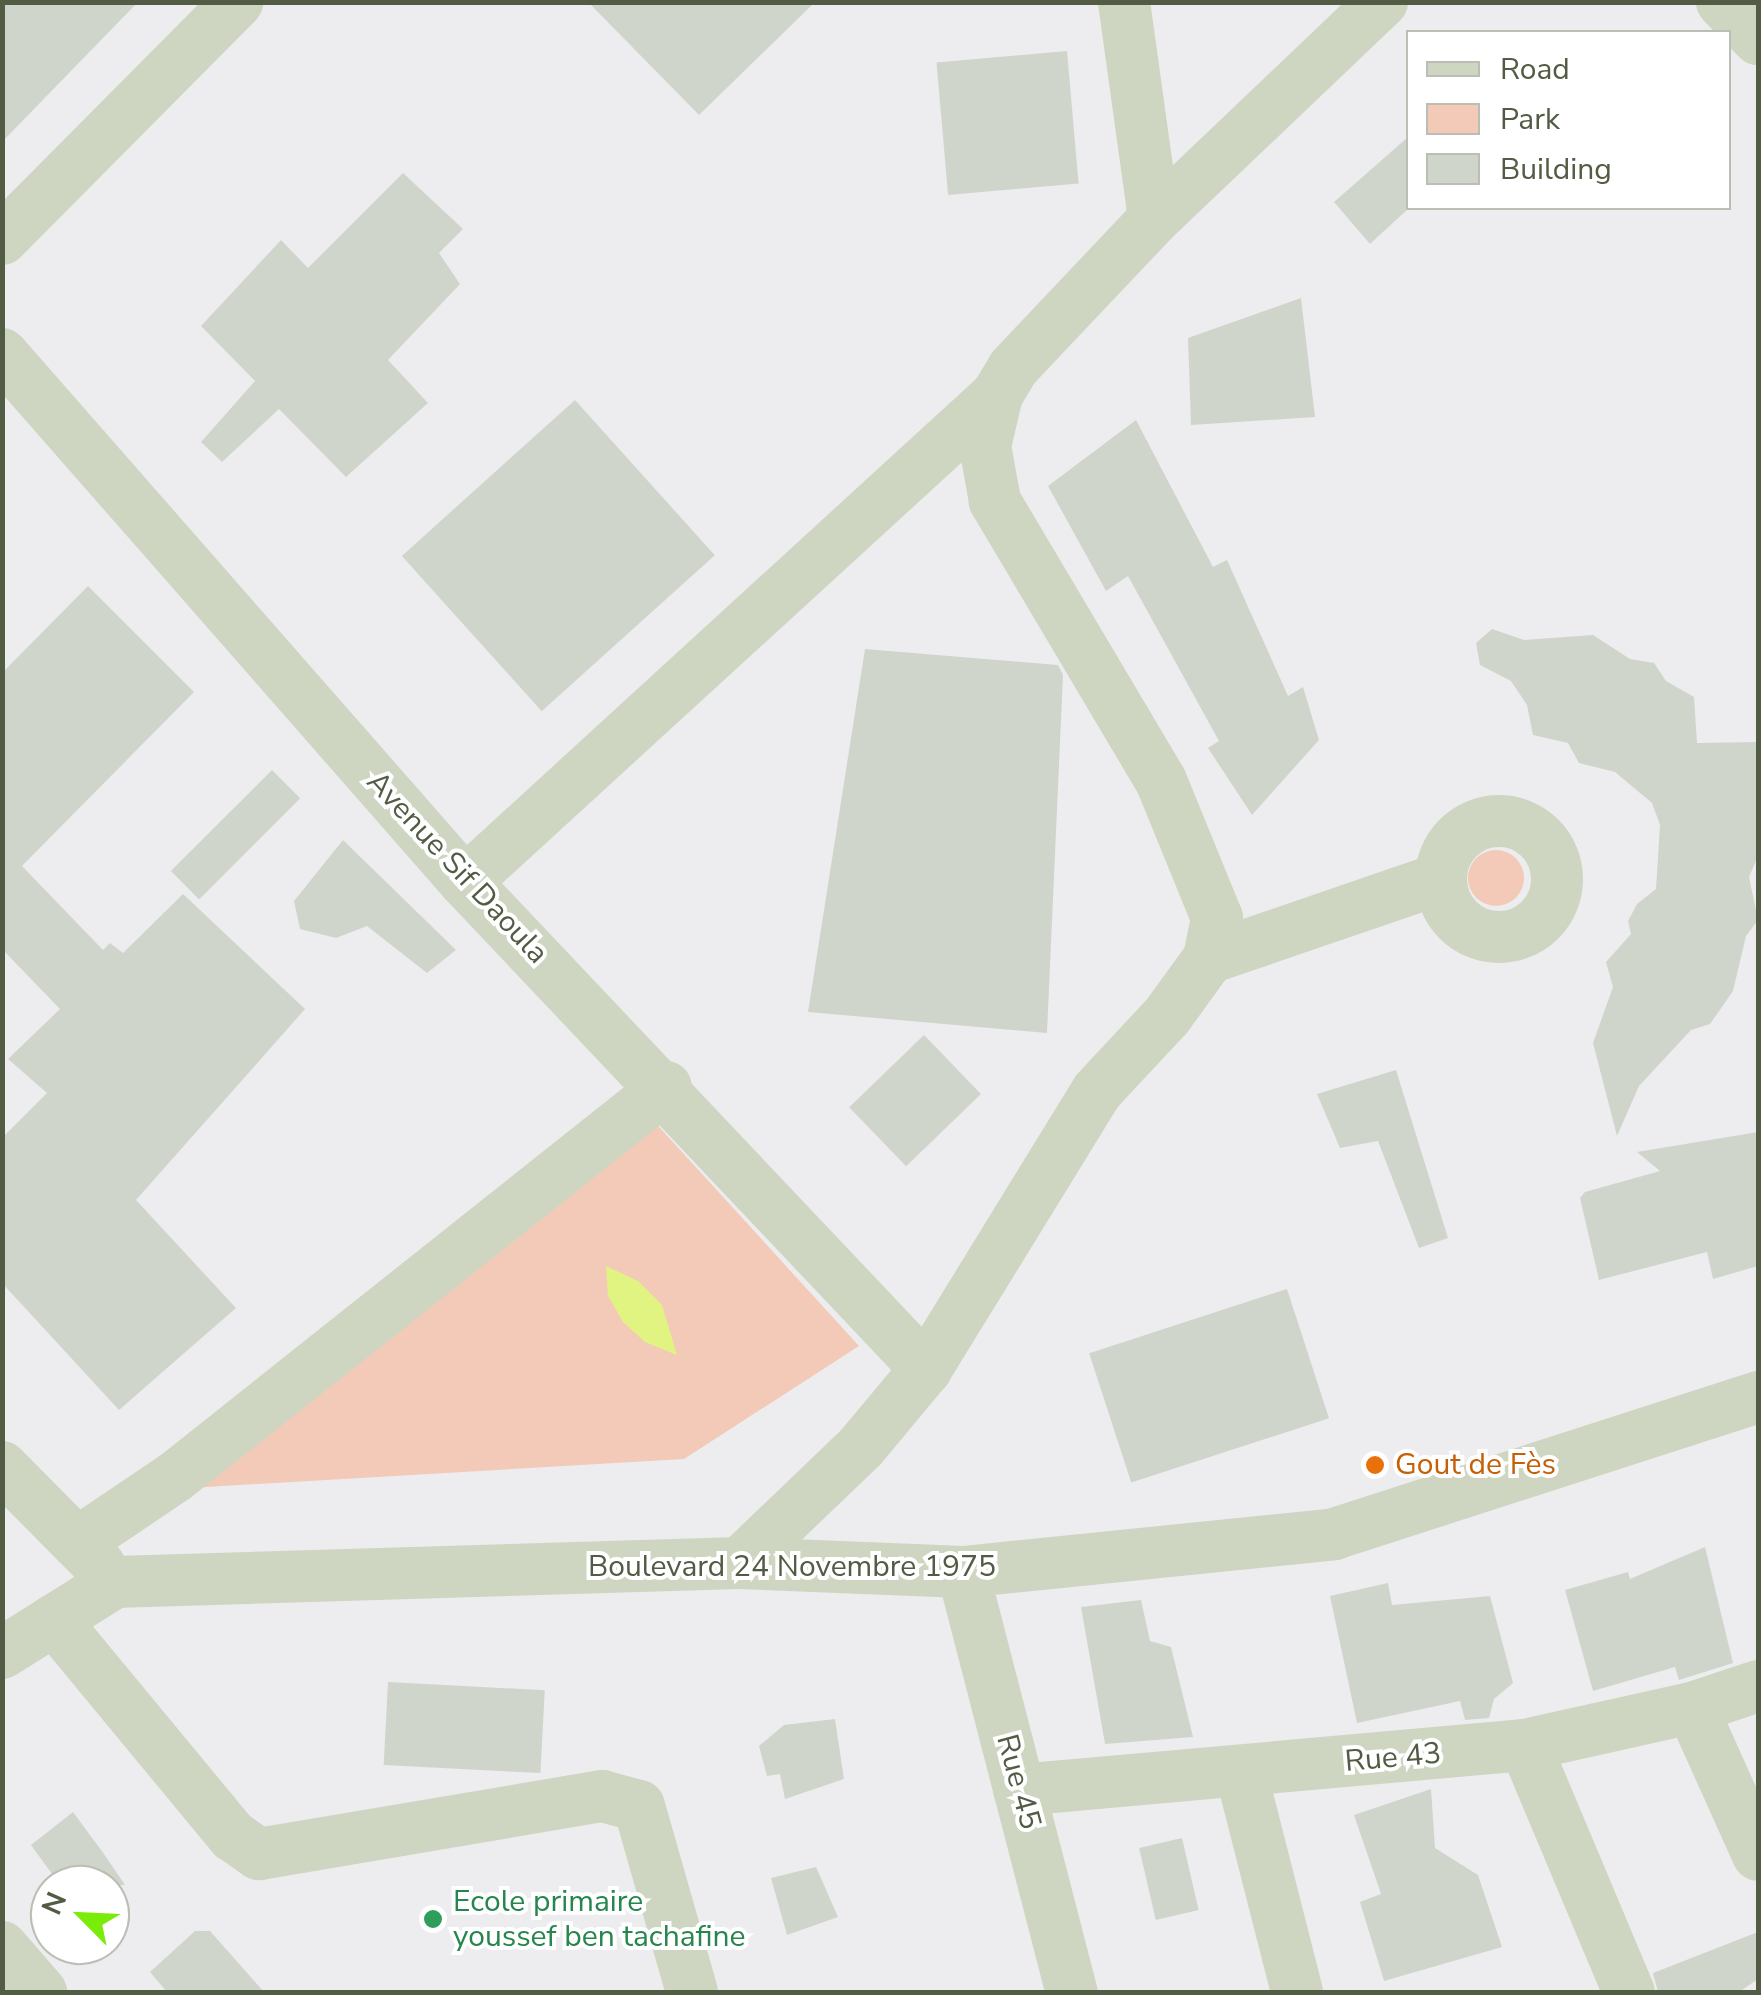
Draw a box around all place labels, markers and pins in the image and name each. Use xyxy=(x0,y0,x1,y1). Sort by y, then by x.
place label: Gout de Fès xyxy=(1395,1447,1556,1483)
marker: Gout de Fès xyxy=(1364,1454,1386,1476)
place label: Ecole primaire youssef ben tachafine xyxy=(453,1884,745,1954)
marker: Ecole primaire youssef ben tachafine xyxy=(422,1908,444,1930)

